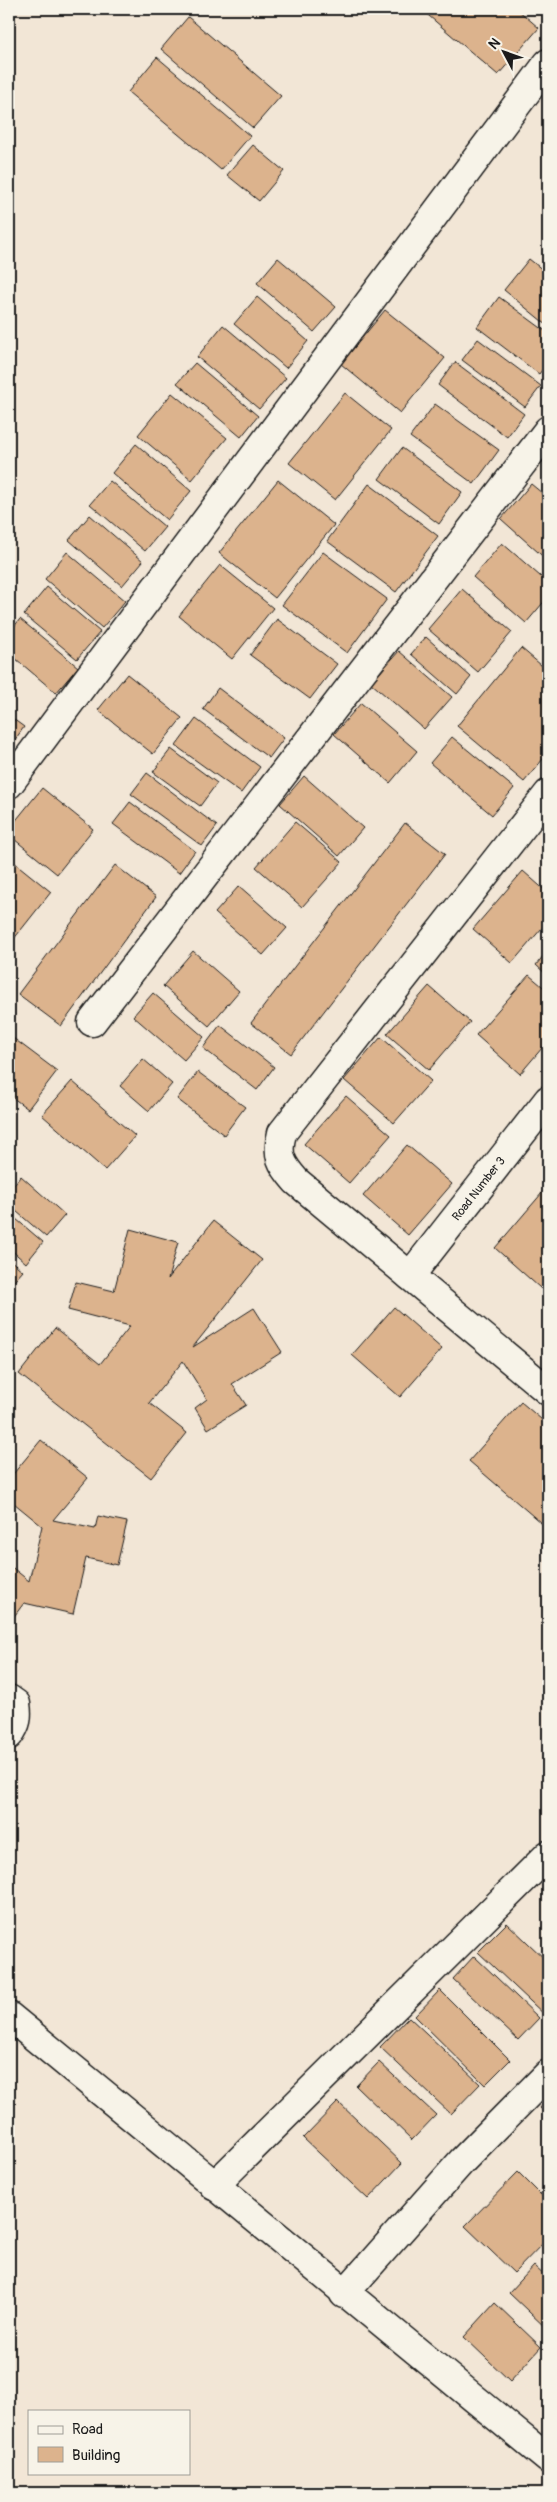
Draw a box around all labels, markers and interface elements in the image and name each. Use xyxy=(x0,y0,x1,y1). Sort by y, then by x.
north arrow xyxy=(480,28,530,78)
text: N xyxy=(485,35,504,53)
street label: Road Number 3 xyxy=(449,1154,509,1224)
legend xyxy=(28,2410,190,2474)
text: Road xyxy=(72,2420,103,2439)
text: Building xyxy=(72,2446,120,2465)

